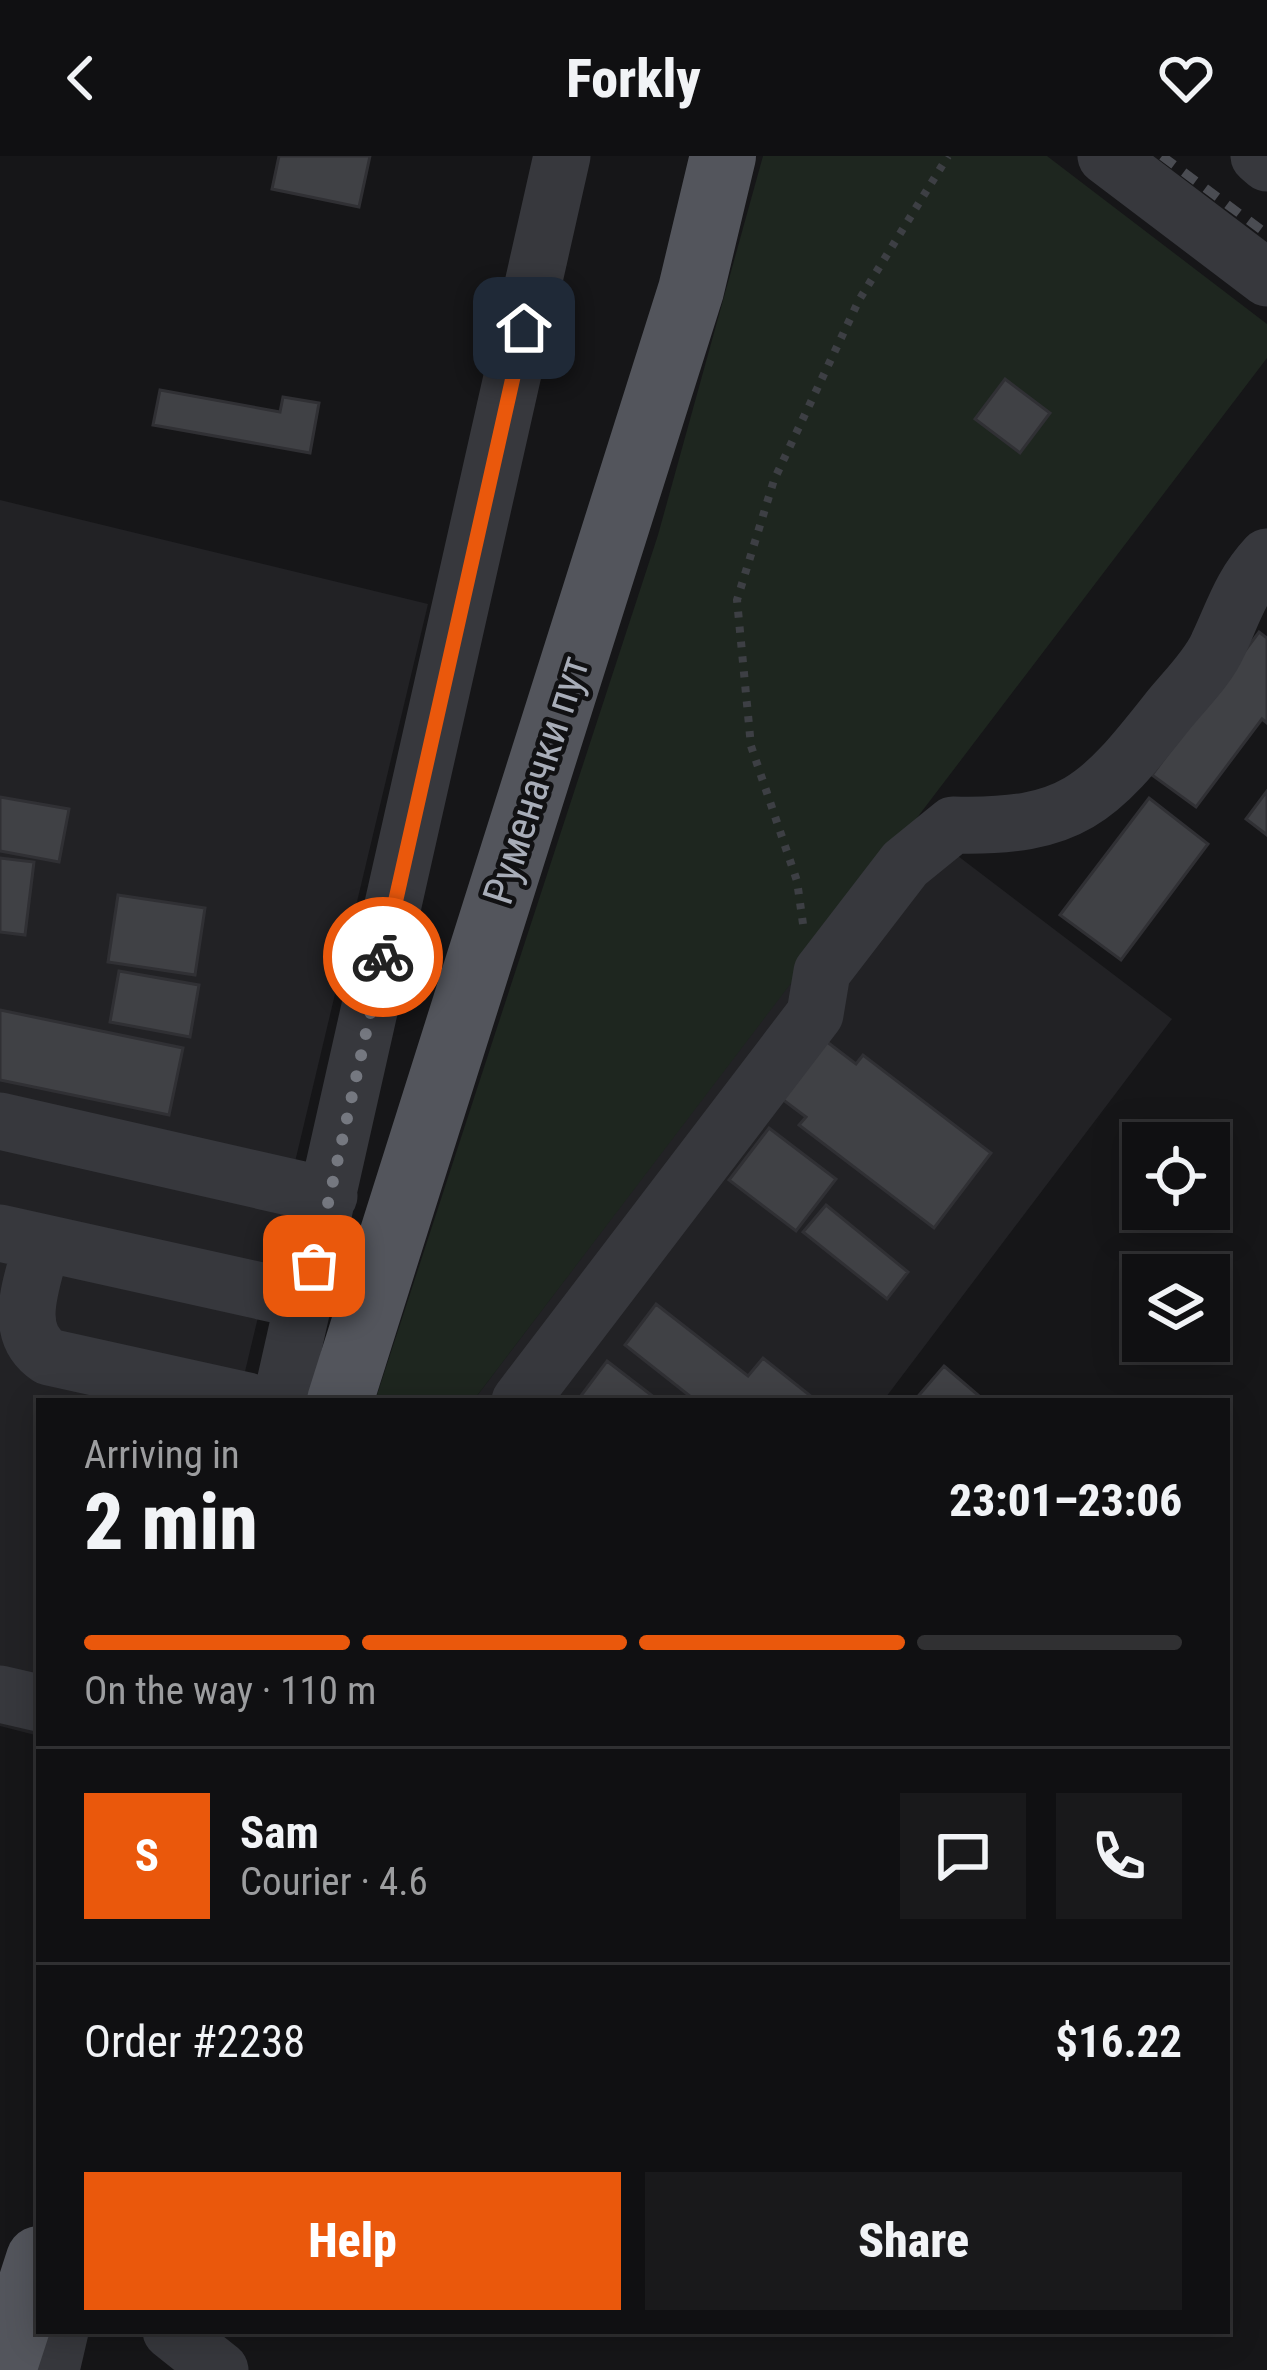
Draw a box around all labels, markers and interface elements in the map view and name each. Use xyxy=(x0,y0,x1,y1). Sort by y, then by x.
icon: back xyxy=(48,45,114,111)
icon: heart xyxy=(1153,45,1219,111)
text: Forkly xyxy=(566,47,701,110)
pin xyxy=(473,277,575,379)
icon: home xyxy=(491,295,557,361)
street label: Руменачки пут xyxy=(473,650,599,910)
courier xyxy=(323,897,443,1017)
icon: bike xyxy=(350,924,416,990)
map controls xyxy=(1122,1122,1230,1362)
button: locate xyxy=(1122,1122,1230,1230)
pin xyxy=(263,1215,365,1317)
icon: bag xyxy=(281,1233,347,1299)
button: layers xyxy=(1122,1254,1230,1362)
text: Arriving in xyxy=(84,1432,240,1478)
text: 23:01–23:06 xyxy=(949,1474,1182,1527)
text: 2 min xyxy=(84,1477,258,1568)
text: On the way · 110 m xyxy=(84,1668,376,1714)
button: chat xyxy=(900,1793,1026,1919)
button: phone xyxy=(1056,1793,1182,1919)
text: Sam xyxy=(240,1806,319,1859)
text: S xyxy=(135,1829,159,1882)
text: Courier · 4.6 xyxy=(240,1859,428,1905)
text: Order #2238 xyxy=(84,2015,305,2068)
text: $16.22 xyxy=(1055,2015,1182,2068)
button: Help xyxy=(84,2172,621,2310)
button: Share xyxy=(645,2172,1182,2310)

